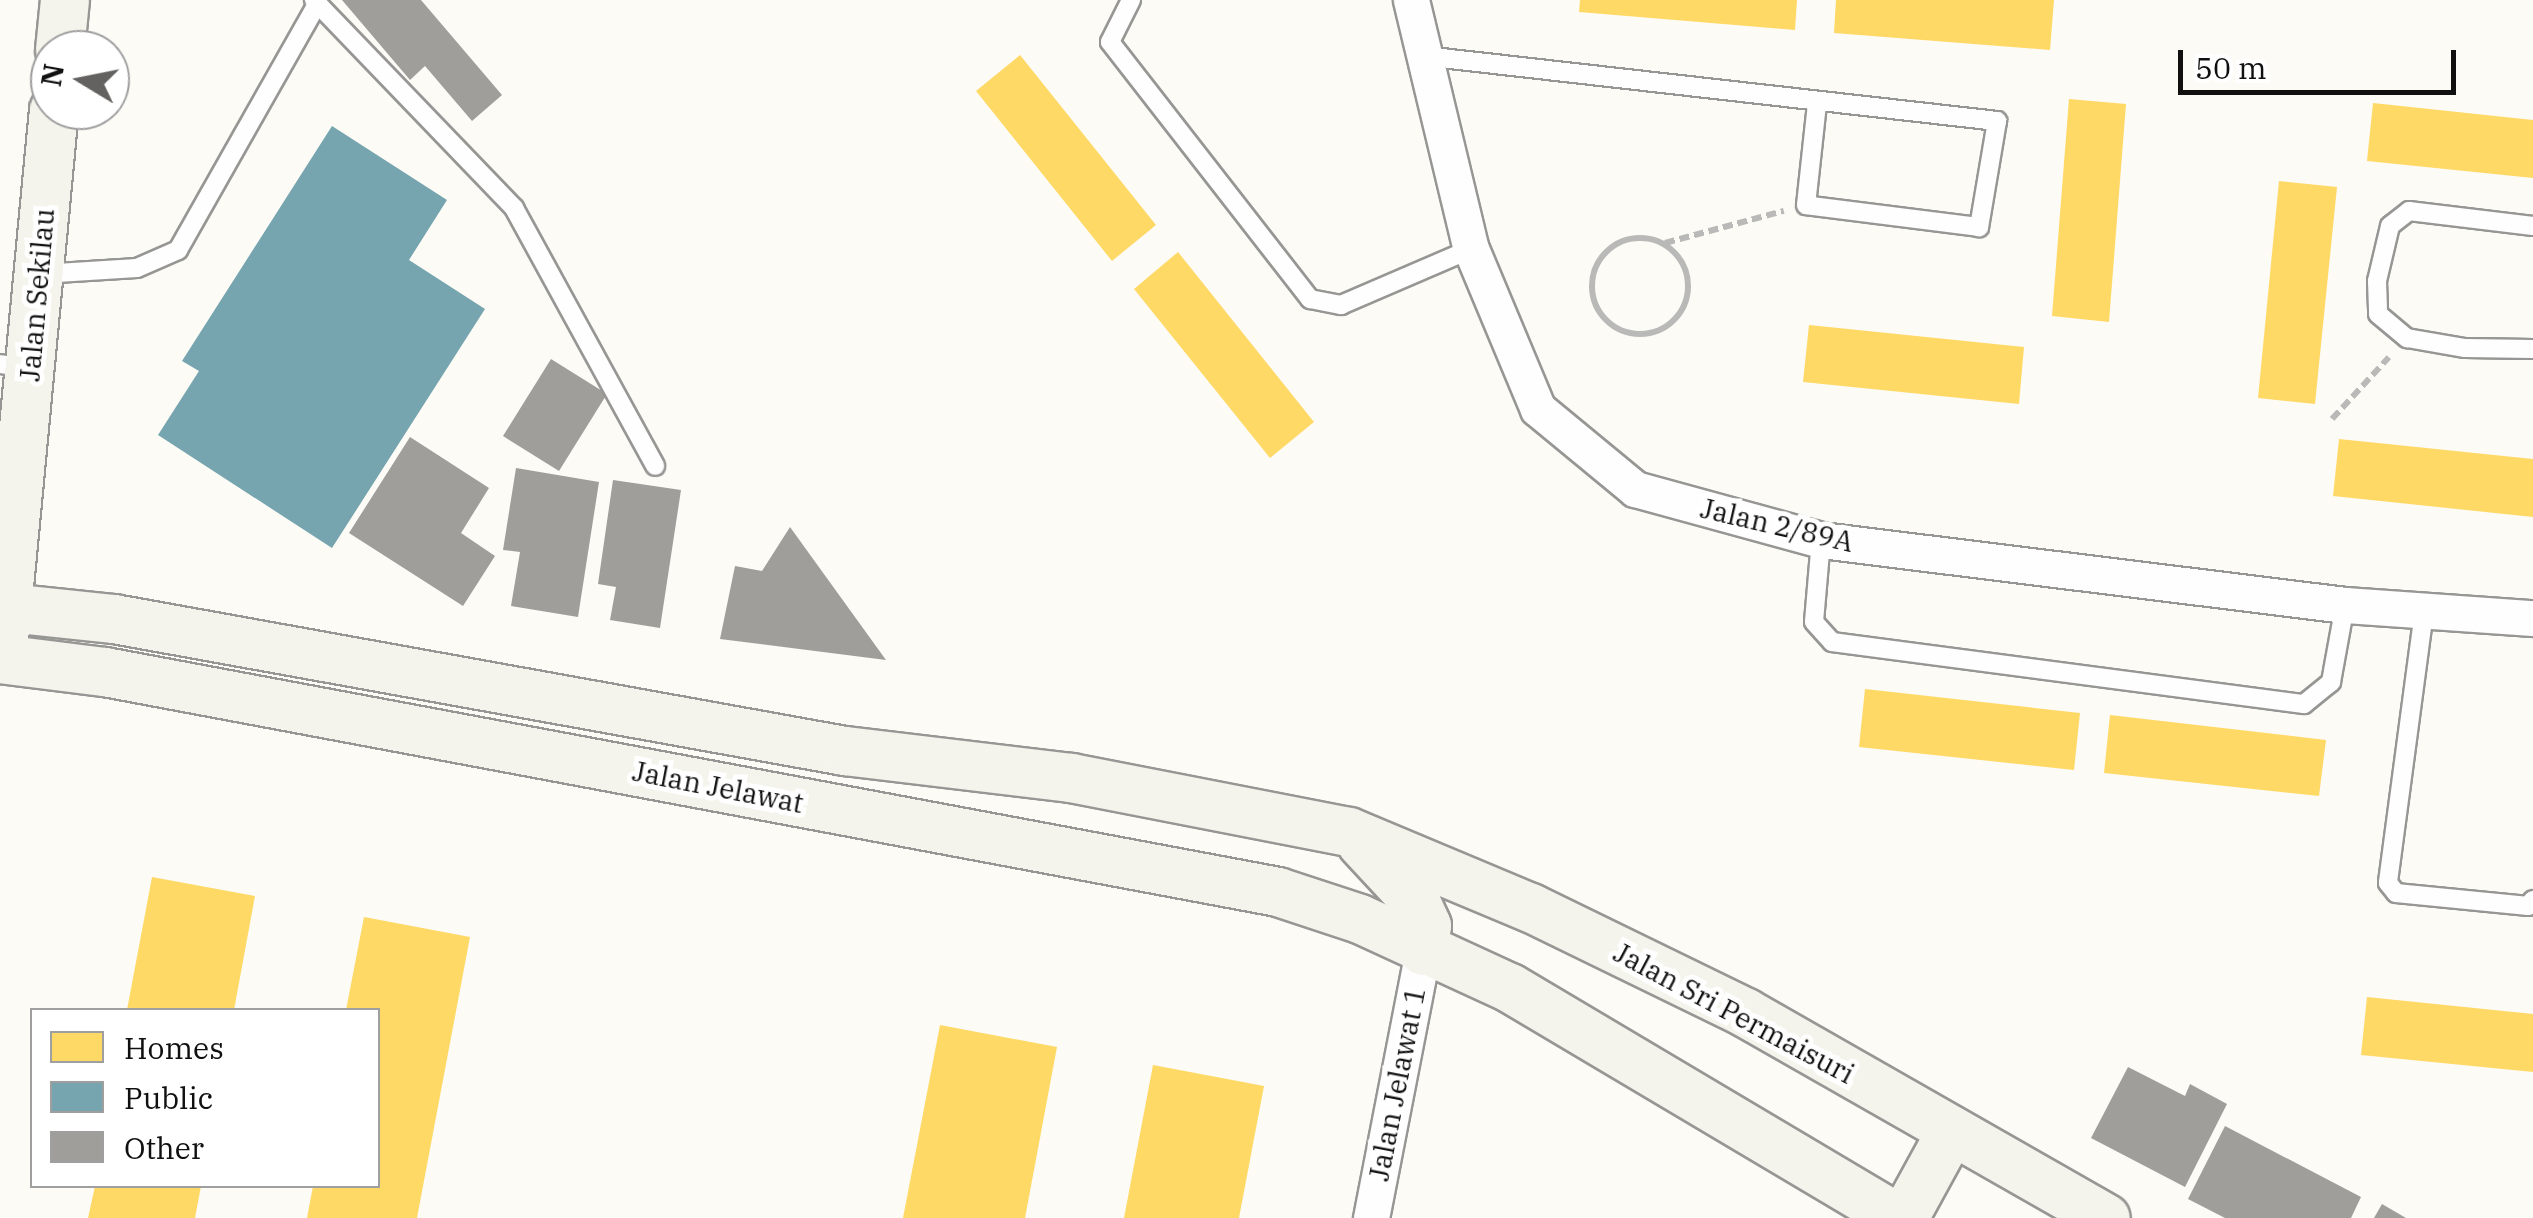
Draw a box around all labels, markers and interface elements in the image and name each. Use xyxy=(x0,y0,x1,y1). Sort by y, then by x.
north arrow xyxy=(30,30,130,130)
scale bar xyxy=(2183,30,2460,92)
text: 50 m xyxy=(2195,48,2267,87)
text: N xyxy=(32,61,72,89)
street label: Jalan Sekilau xyxy=(13,207,61,383)
street label: Jalan 2/89A xyxy=(1697,491,1857,559)
street label: Jalan Jelawat xyxy=(630,754,806,820)
street label: Jalan Sri Permaisuri xyxy=(1608,935,1860,1091)
street label: Jalan Jelawat 1 xyxy=(1362,984,1432,1184)
legend xyxy=(30,1008,380,1188)
text: Homes xyxy=(124,1028,224,1067)
text: Public xyxy=(124,1078,213,1117)
text: Other xyxy=(124,1128,204,1167)

